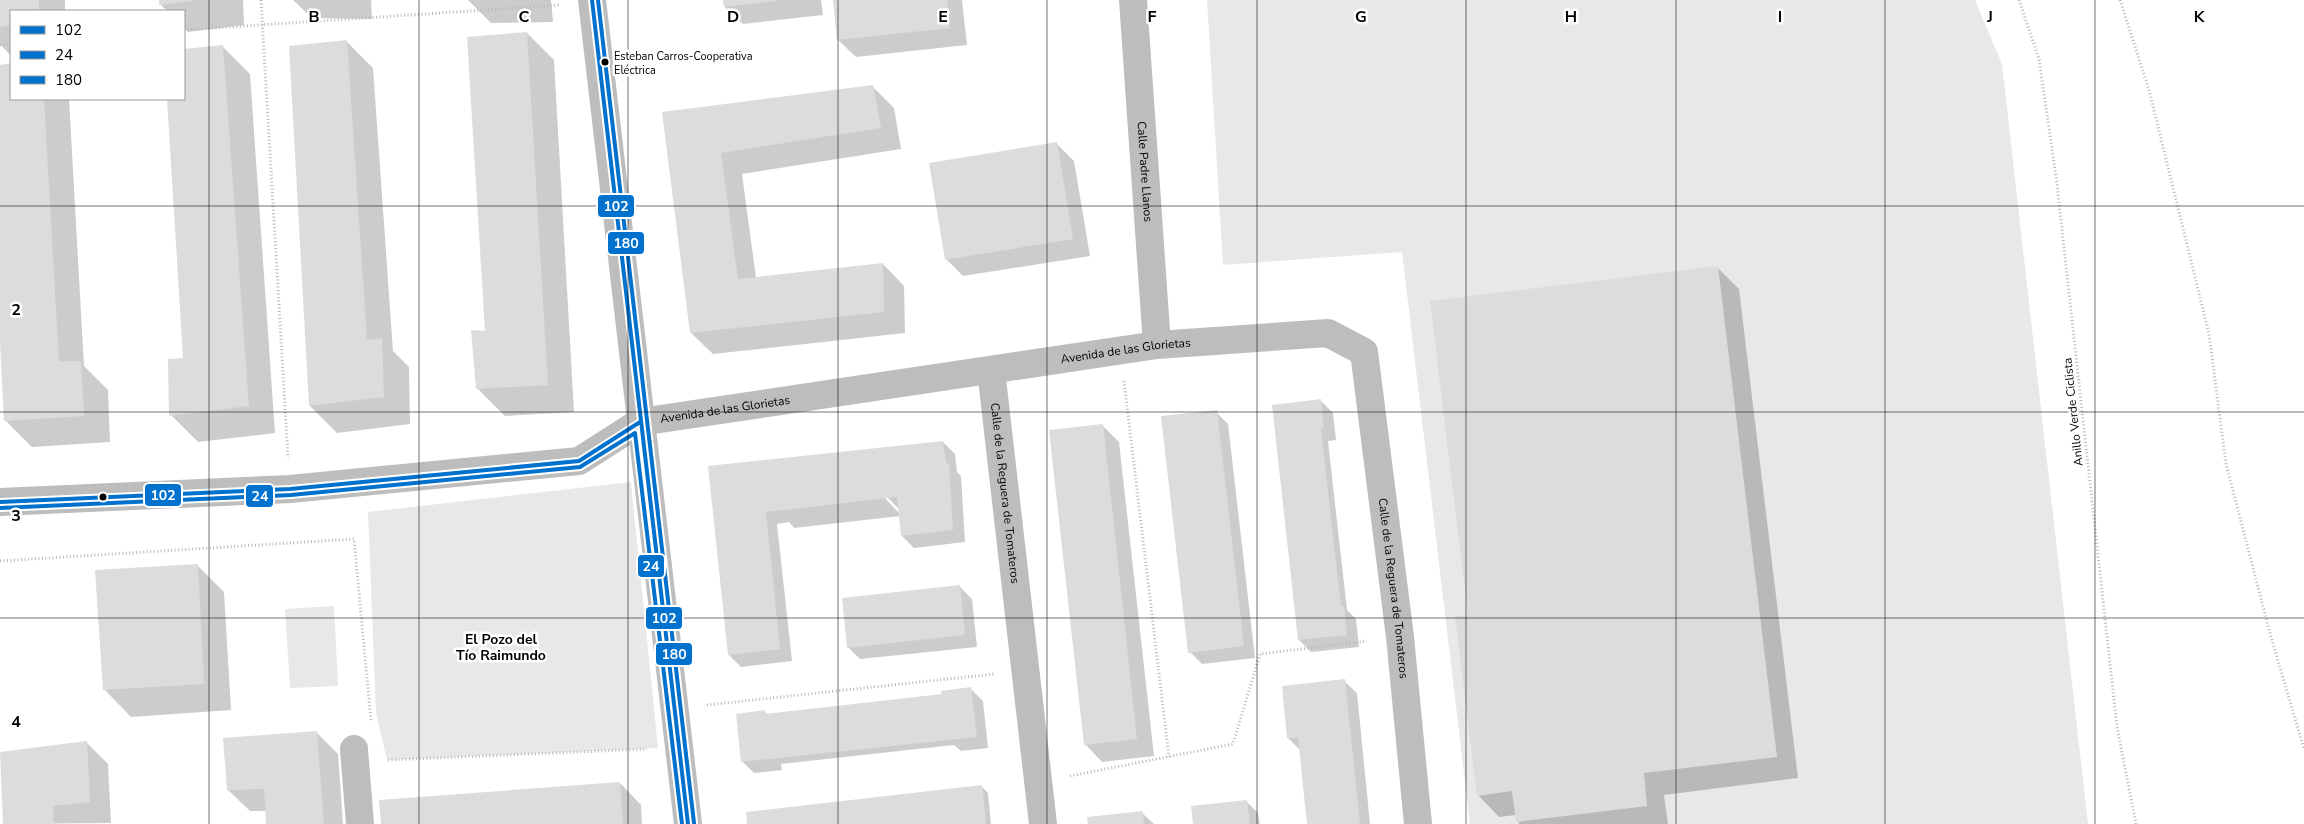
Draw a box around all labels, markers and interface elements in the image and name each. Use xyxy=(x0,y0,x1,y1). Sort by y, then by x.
text: B xyxy=(308,6,320,28)
text: C xyxy=(519,6,530,28)
text: D xyxy=(727,6,739,28)
text: E xyxy=(938,6,948,28)
text: F xyxy=(1148,6,1157,28)
text: G xyxy=(1355,6,1367,28)
text: H xyxy=(1565,6,1577,28)
text: I xyxy=(1778,6,1782,28)
text: J xyxy=(1986,6,1993,28)
text: K xyxy=(2194,6,2206,28)
legend xyxy=(10,10,185,100)
text: 102 xyxy=(55,20,82,40)
text: 24 xyxy=(55,45,73,65)
place label: Esteban Carros-Cooperativa Eléctrica xyxy=(614,49,753,78)
marker: Esteban Carros-Cooperativa Eléctrica xyxy=(600,57,610,67)
text: 180 xyxy=(55,70,82,90)
street label: Calle Padre Llanos xyxy=(1133,121,1156,223)
line badge: 102 xyxy=(597,194,635,218)
text: 102 xyxy=(603,197,629,216)
line badge: 180 xyxy=(607,231,645,255)
text: 180 xyxy=(613,234,639,253)
text: 2 xyxy=(11,299,21,321)
street label: Avenida de las Glorietas xyxy=(1060,335,1191,367)
street label: Anillo Verde Ciclista xyxy=(2059,357,2087,467)
street label: Avenida de las Glorietas xyxy=(659,392,791,427)
street label: Calle de la Reguera de Tomateros xyxy=(987,402,1023,585)
line badge: 102 xyxy=(144,483,182,507)
line badge: 24 xyxy=(245,484,274,508)
text: 102 xyxy=(150,486,176,505)
text: 24 xyxy=(252,487,269,506)
unlabelled marker xyxy=(98,492,108,502)
street label: Calle de la Reguera de Tomateros xyxy=(1375,497,1412,680)
text: 3 xyxy=(11,505,21,527)
line badge: 24 xyxy=(637,554,665,578)
text: 24 xyxy=(643,557,660,576)
line badge: 102 xyxy=(645,606,683,630)
text: 102 xyxy=(651,609,677,628)
district label: El Pozo del Tío Raimundo xyxy=(456,630,546,665)
line badge: 180 xyxy=(655,642,693,666)
text: 180 xyxy=(661,645,687,664)
text: 4 xyxy=(11,711,21,733)

